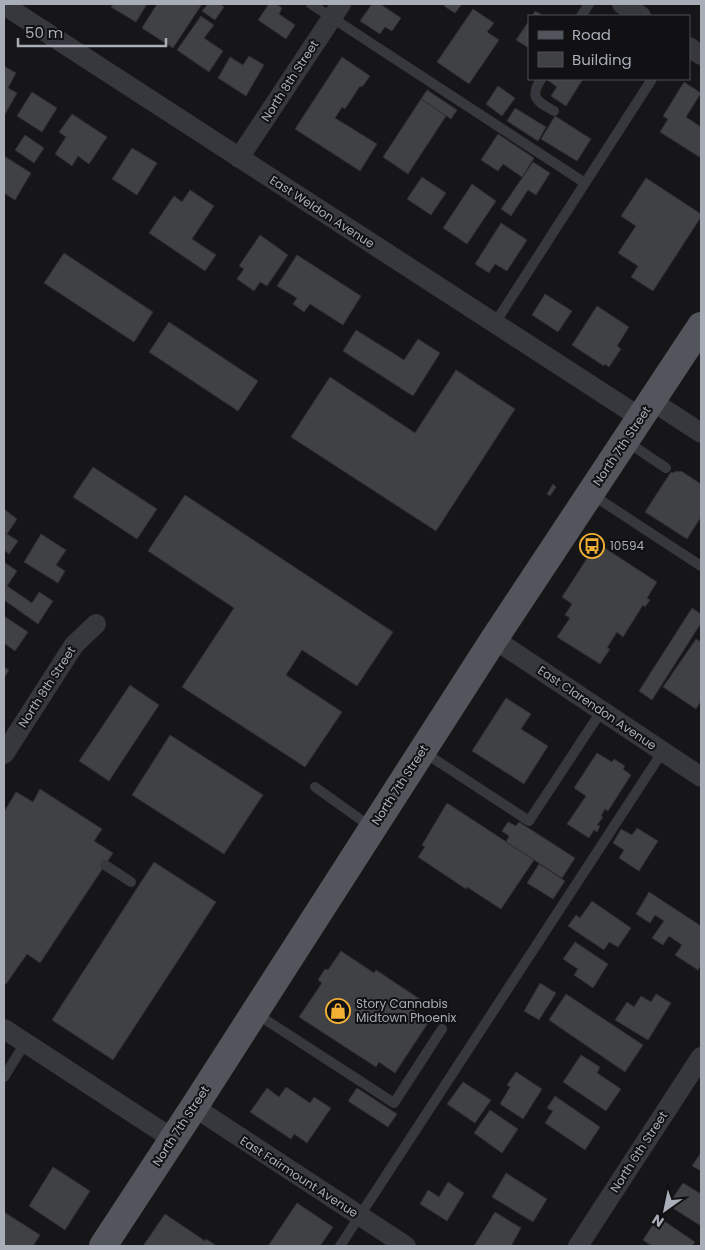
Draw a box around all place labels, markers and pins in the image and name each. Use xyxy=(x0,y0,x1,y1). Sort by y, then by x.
bus stop icon: 10594 xyxy=(579,533,605,559)
place label: 10594 xyxy=(610,537,644,554)
place label: Story Cannabis Midtown Phoenix xyxy=(356,995,457,1026)
shop icon: Story Cannabis Midtown Phoenix xyxy=(325,998,351,1024)

